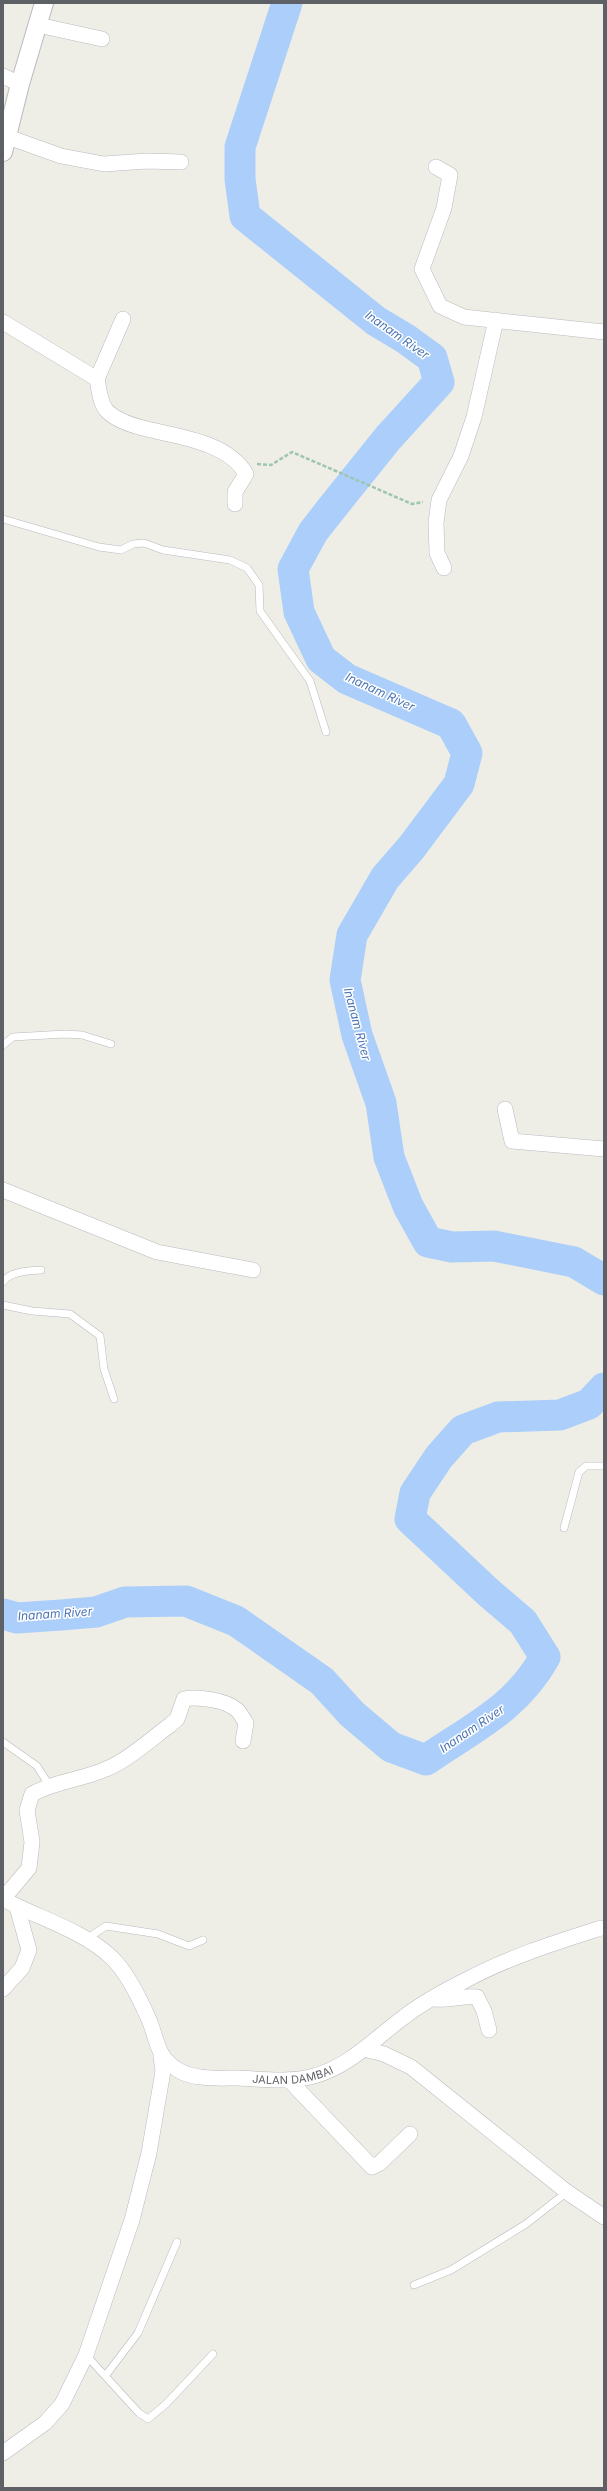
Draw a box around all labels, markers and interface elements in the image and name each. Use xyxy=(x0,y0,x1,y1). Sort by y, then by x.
water label: Inanam River xyxy=(362,307,433,362)
water label: Inanam River xyxy=(343,669,418,714)
water label: Inanam River xyxy=(341,986,375,1062)
water label: Inanam River xyxy=(17,1603,93,1624)
water label: Inanam River xyxy=(437,1701,507,1756)
street label: JALAN DAMBAI xyxy=(252,2063,335,2087)

